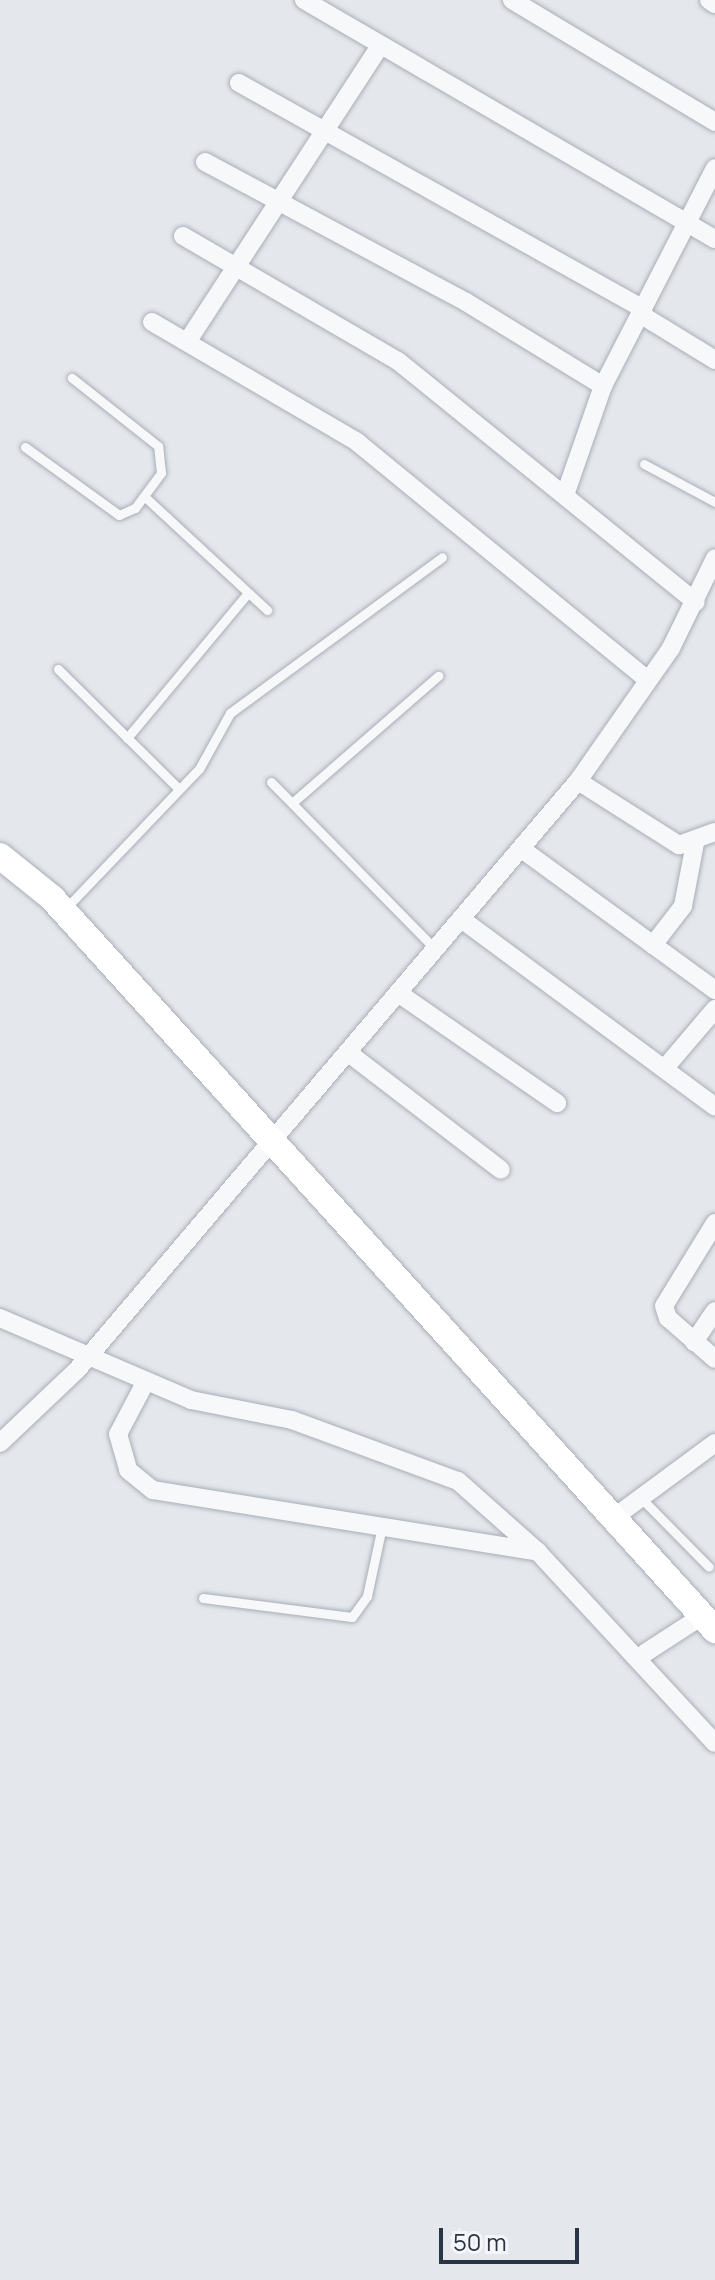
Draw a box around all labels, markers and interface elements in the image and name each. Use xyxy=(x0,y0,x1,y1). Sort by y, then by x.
scale bar xyxy=(443,2212,583,2262)
text: 50 m xyxy=(453,2225,507,2258)

